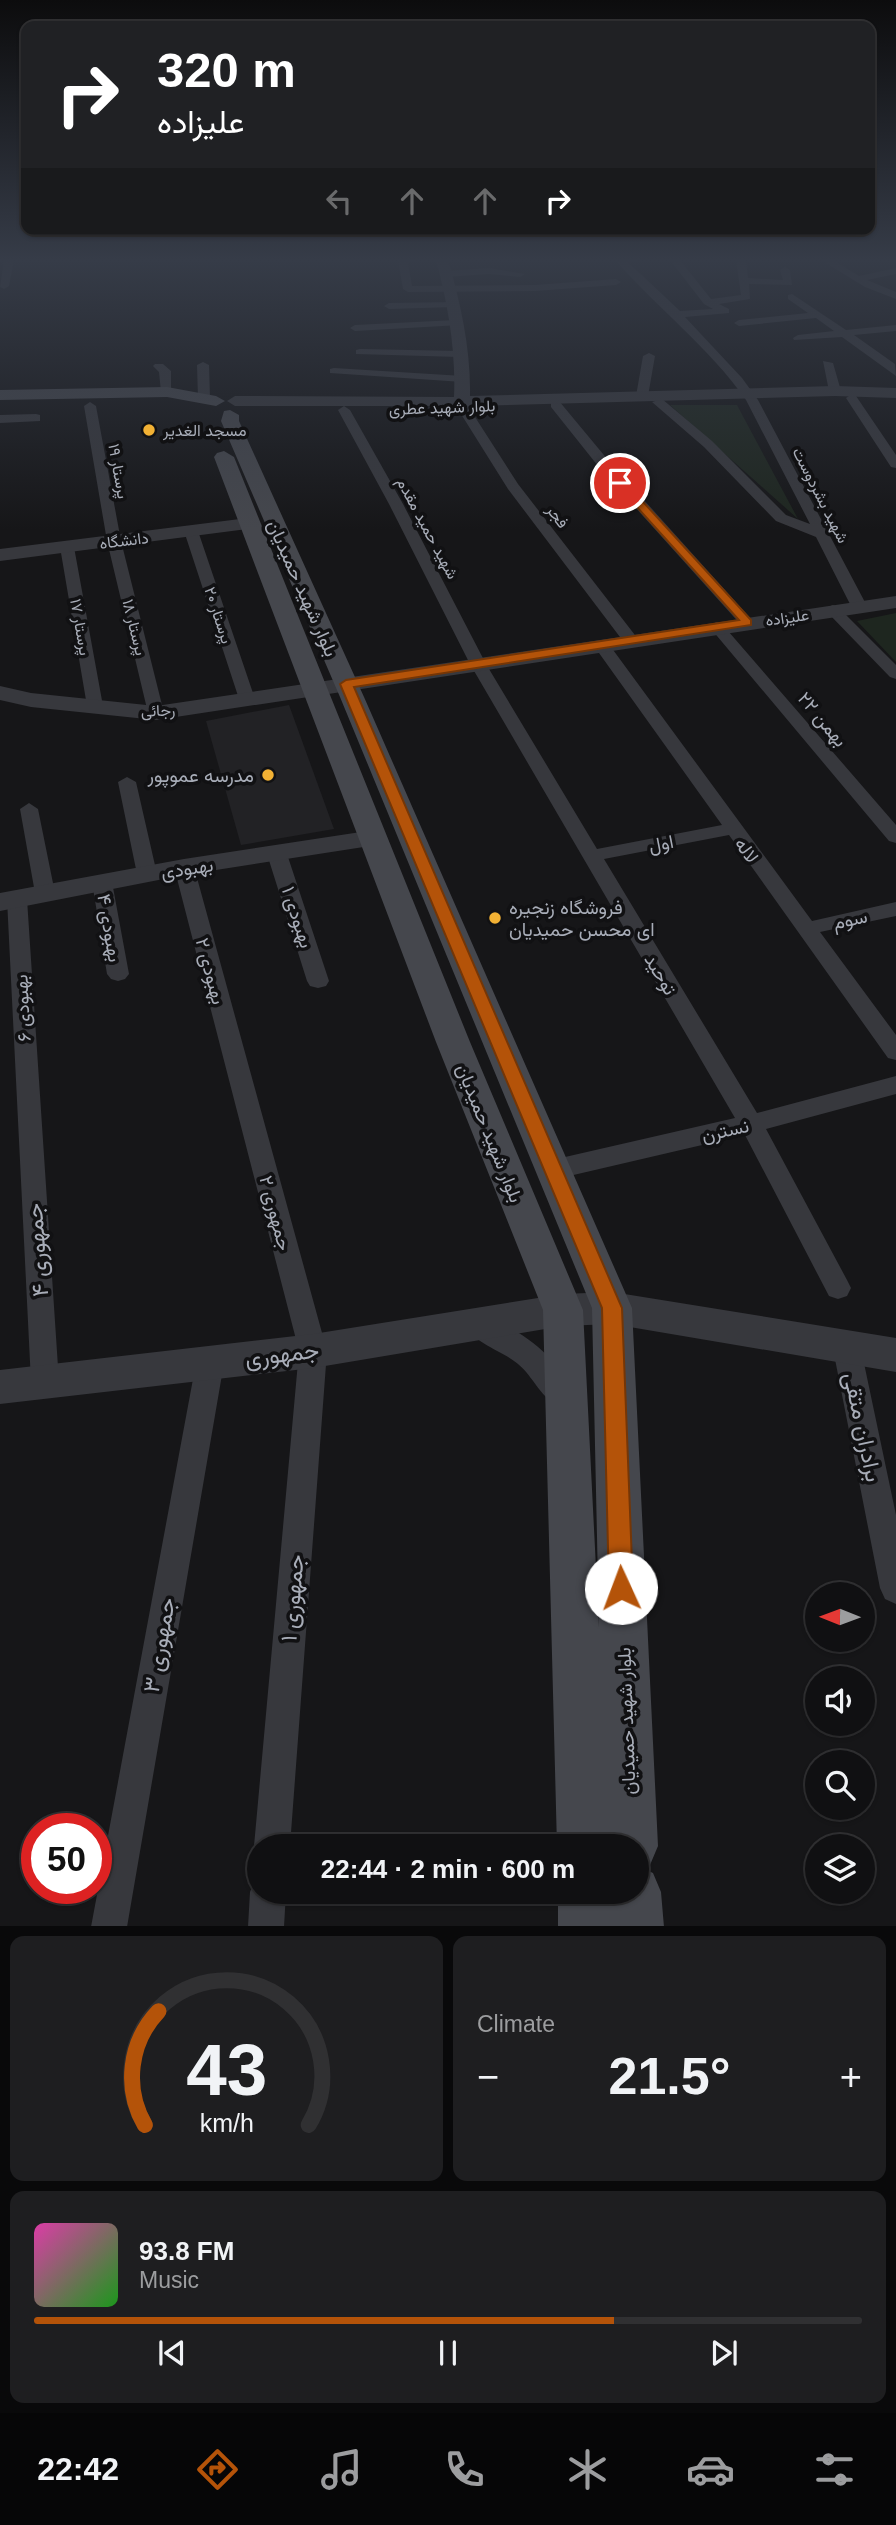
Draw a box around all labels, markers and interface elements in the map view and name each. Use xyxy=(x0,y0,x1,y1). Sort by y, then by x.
text: 320 m xyxy=(157,43,296,97)
icon: right xyxy=(42,49,133,140)
text: علیزاده xyxy=(157,104,244,140)
icon: left xyxy=(320,182,358,220)
icon: ahead xyxy=(393,182,431,220)
icon: ahead xyxy=(466,182,504,220)
icon: right xyxy=(539,182,577,220)
street label: بلوار شهید عطری xyxy=(388,397,496,420)
marker: مسجد الغدیر xyxy=(141,422,157,438)
place label: مسجد الغدیر xyxy=(162,422,247,441)
street label: پرستار ۱۹ xyxy=(102,442,132,500)
street label: شهید بشردوست xyxy=(787,445,852,547)
pin xyxy=(590,453,650,513)
icon: arrive xyxy=(601,464,639,502)
street label: شهید حمید مقدم xyxy=(392,475,461,583)
street label: فجر xyxy=(541,501,572,532)
street label: بلوار شهید حمیدیان xyxy=(262,517,342,660)
street label: دانشگاه xyxy=(99,529,150,552)
street label: پرستار ۲۰ xyxy=(199,585,236,646)
street label: پرستار ۱۷ xyxy=(64,597,94,657)
street label: پرستار ۱۸ xyxy=(116,597,150,658)
street label: علیزاده xyxy=(764,606,810,631)
street label: ۲۲ بهمن xyxy=(793,688,852,752)
street label: رجائی xyxy=(141,701,176,722)
place label: مدرسه عموپور xyxy=(146,765,254,789)
marker: مدرسه عموپور xyxy=(260,767,276,783)
street label: اول xyxy=(647,831,676,857)
street label: لاله xyxy=(730,834,763,867)
street label: بهبودی xyxy=(159,854,215,884)
street label: بهبودی ۱ xyxy=(277,884,317,951)
street label: بهبودی ۴ xyxy=(92,892,126,964)
place label: فروشگاه زنجیره ای محسن حمیدیان xyxy=(509,897,655,941)
street label: سوم xyxy=(831,906,870,935)
marker: فروشگاه زنجیره ای محسن حمیدیان xyxy=(487,910,503,926)
street label: بهبودی ۲ xyxy=(191,936,229,1007)
street label: توحید xyxy=(639,950,681,999)
street label: بهبودی ۶ xyxy=(10,974,36,1042)
street label: بلوار شهید حمیدیان xyxy=(451,1061,527,1206)
street label: نسترن xyxy=(699,1115,751,1147)
street label: جمهوری ۲ xyxy=(254,1173,296,1253)
street label: جمهوری ۴ xyxy=(21,1202,55,1298)
street label: جمهوری xyxy=(243,1337,321,1373)
street label: برادران متقی xyxy=(837,1370,887,1485)
position arrow xyxy=(584,1551,658,1625)
street label: جمهوری ۱ xyxy=(275,1553,311,1643)
north arrow xyxy=(805,1582,875,1652)
map controls xyxy=(805,1582,875,1904)
street label: جمهوری ۳ xyxy=(138,1596,182,1695)
street label: بلوار شهید حمیدیان xyxy=(613,1647,641,1795)
button: sound xyxy=(805,1666,875,1736)
button: search xyxy=(805,1750,875,1820)
speed limit sign: 50 xyxy=(21,1813,112,1904)
button: layers xyxy=(805,1834,875,1904)
text: 22:44 · 2 min · 600 m xyxy=(321,1854,575,1884)
text: Climate xyxy=(477,2011,555,2037)
text: 43 xyxy=(186,2029,267,2110)
text: 21.5° xyxy=(608,2047,731,2105)
text: − xyxy=(477,2056,499,2098)
text: + xyxy=(840,2056,862,2098)
text: km/h xyxy=(199,2108,254,2136)
text: 93.8 FM xyxy=(139,2236,234,2266)
text: Music xyxy=(139,2267,199,2293)
icon: previous xyxy=(153,2334,191,2372)
icon: pause xyxy=(429,2334,467,2372)
icon: next xyxy=(705,2334,743,2372)
icon: directions xyxy=(193,2445,242,2494)
icon: music xyxy=(317,2445,366,2494)
icon: phone xyxy=(440,2445,489,2494)
icon: climate xyxy=(563,2445,612,2494)
icon: car xyxy=(686,2445,735,2494)
icon: filters xyxy=(810,2445,859,2494)
text: 22:42 xyxy=(37,2451,119,2487)

